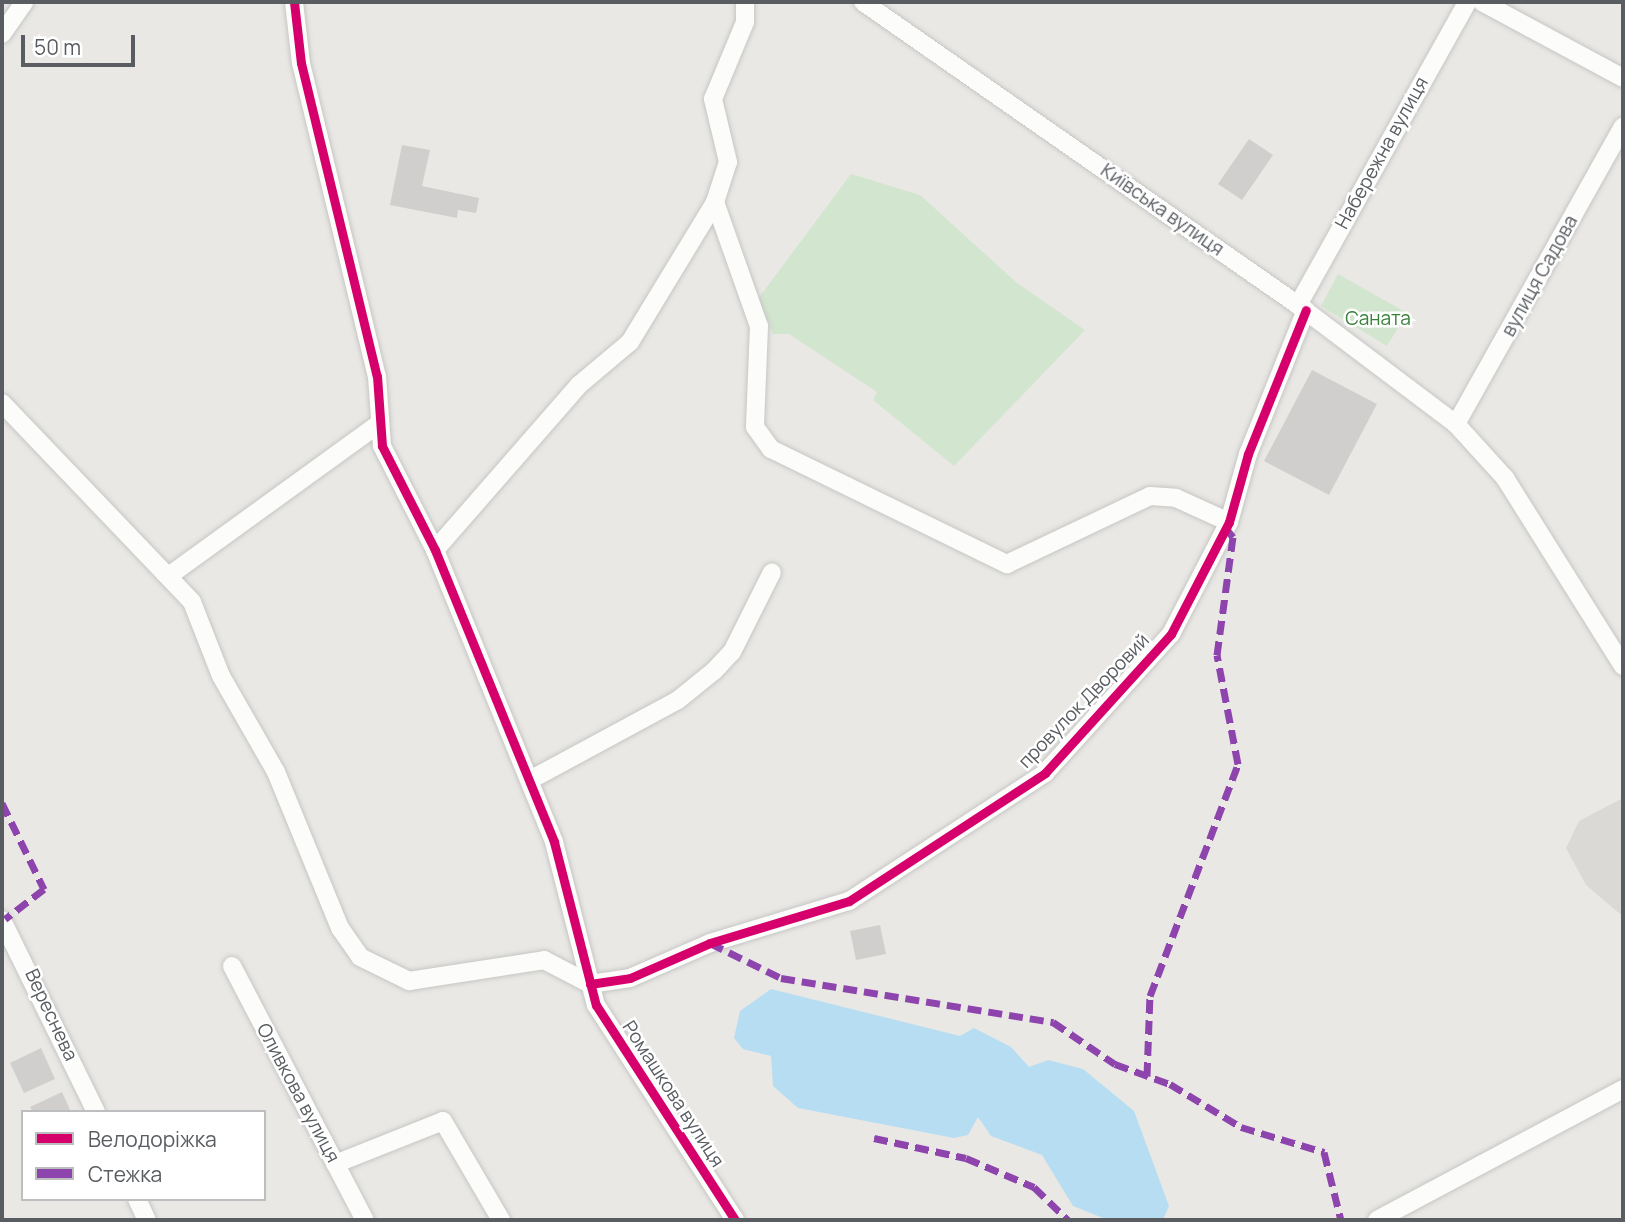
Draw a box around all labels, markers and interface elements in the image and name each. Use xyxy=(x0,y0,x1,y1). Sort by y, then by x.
scale bar xyxy=(24,21,138,65)
text: 50 m xyxy=(34,33,81,61)
street label: Набережна вулиця xyxy=(1331,73,1433,233)
street label: Київська вулиця xyxy=(1096,159,1228,261)
street label: вулиця Садова xyxy=(1497,211,1583,341)
park label: Саната xyxy=(1345,308,1411,330)
street label: провулок Дворовий xyxy=(1014,629,1154,773)
street label: Вереснева xyxy=(20,965,82,1065)
street label: Ромашкова вулиця xyxy=(617,1017,729,1171)
street label: Оливкова вулиця xyxy=(252,1019,344,1167)
legend xyxy=(21,1110,266,1201)
text: Велодоріжка xyxy=(88,1125,217,1153)
text: Стежка xyxy=(88,1160,162,1188)

